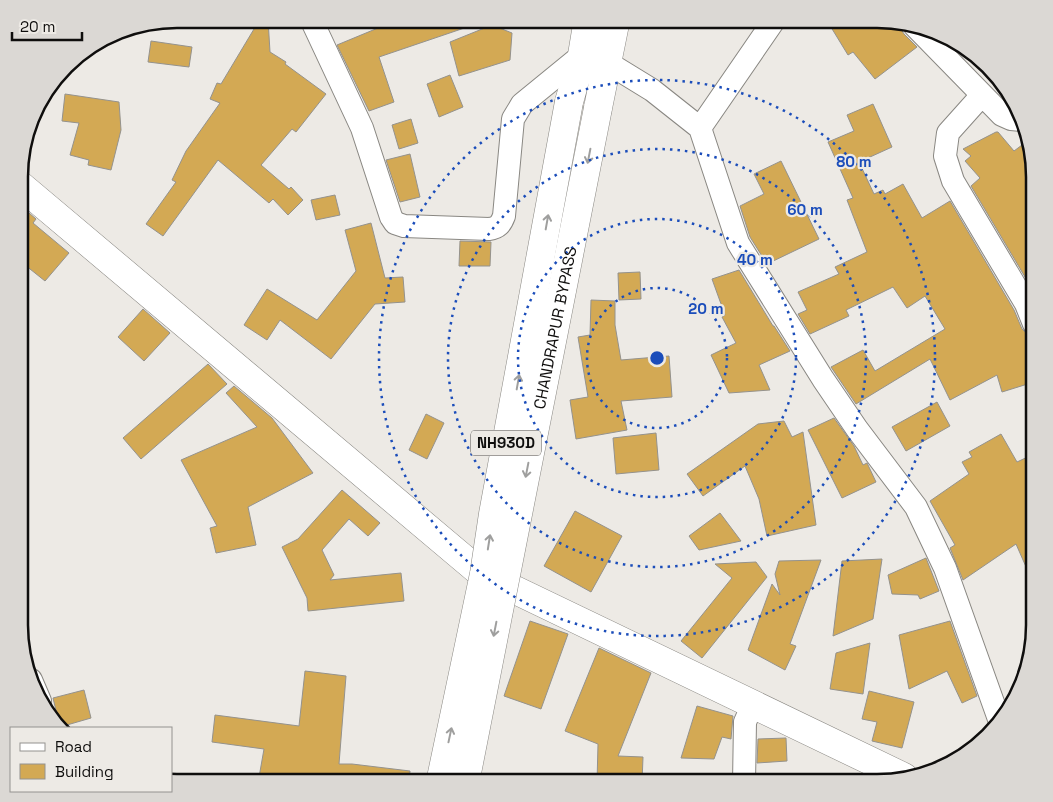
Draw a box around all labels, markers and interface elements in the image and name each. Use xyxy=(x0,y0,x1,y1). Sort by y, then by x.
scale bar xyxy=(12,10,82,42)
text: 20 m xyxy=(20,17,55,36)
one-way arrow xyxy=(583,148,593,164)
text: 80 m xyxy=(836,152,872,171)
text: 60 m xyxy=(787,200,823,219)
one-way arrow xyxy=(542,214,552,230)
street label: CHANDRAPUR BYPASS xyxy=(529,245,582,411)
text: 40 m xyxy=(737,250,773,269)
text: 20 m xyxy=(688,299,724,318)
centre of rings xyxy=(648,349,666,367)
one-way arrow xyxy=(513,374,523,390)
road number: NH930D xyxy=(471,430,541,456)
one-way arrow xyxy=(521,462,531,478)
one-way arrow xyxy=(484,534,494,550)
one-way arrow xyxy=(490,621,500,637)
legend xyxy=(10,727,172,792)
one-way arrow xyxy=(446,728,455,744)
text: Road xyxy=(55,737,92,756)
text: Building xyxy=(55,762,114,781)

